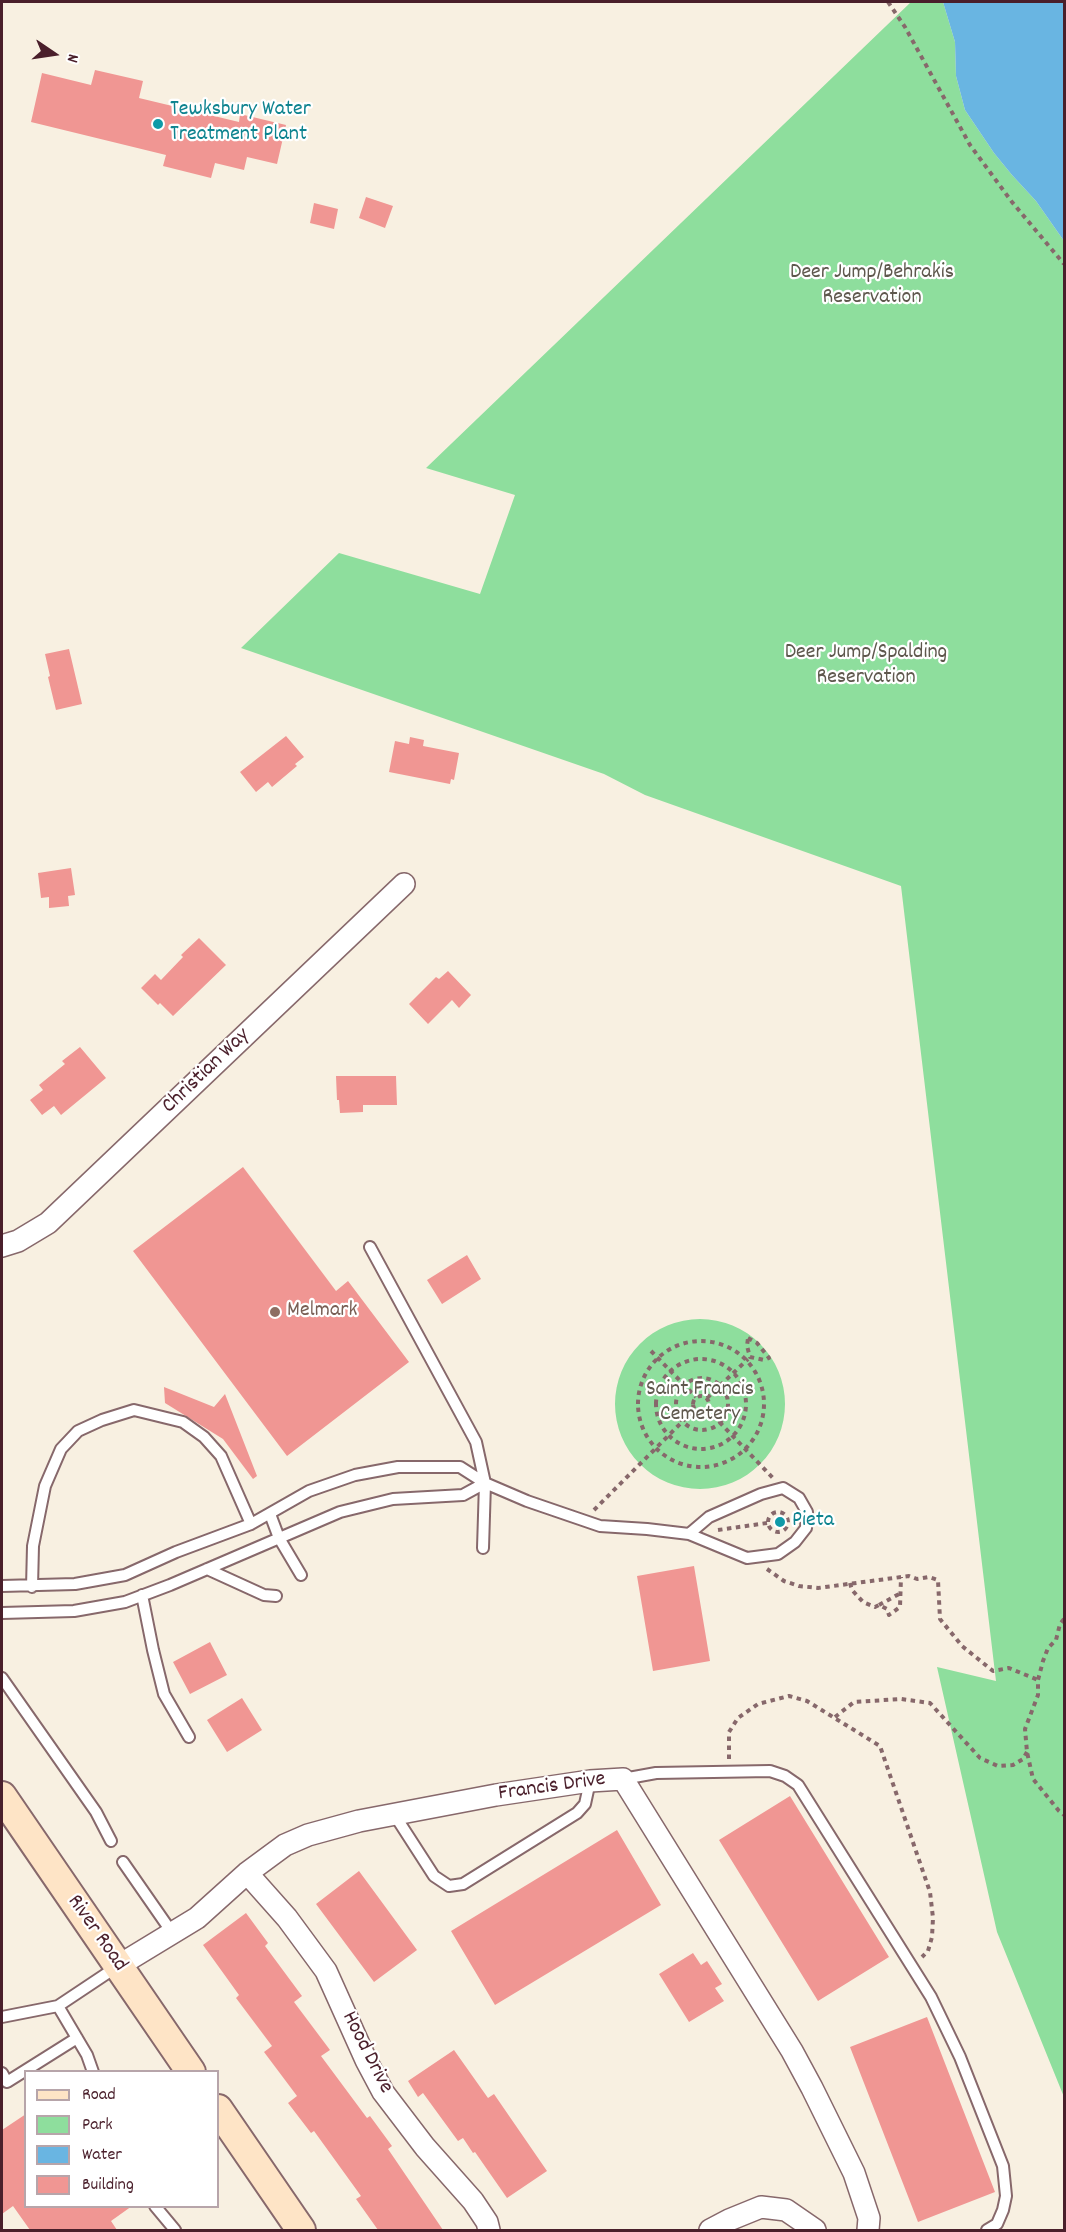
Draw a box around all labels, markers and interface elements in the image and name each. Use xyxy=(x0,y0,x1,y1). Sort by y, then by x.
north arrow xyxy=(24,24,84,84)
text: N xyxy=(60,52,84,65)
place label: Tewksbury Water Treatment Plant xyxy=(170,98,311,150)
marker: Tewksbury Water Treatment Plant xyxy=(151,117,165,131)
park label: Deer Jump/Behrakis Reservation xyxy=(790,261,954,312)
park label: Deer Jump/Spalding Reservation xyxy=(785,641,947,692)
street label: Christian Way xyxy=(158,1024,256,1120)
place label: Melmark xyxy=(287,1299,357,1325)
marker: Melmark xyxy=(268,1305,282,1319)
park label: Saint Francis Cemetery xyxy=(646,1378,754,1430)
place label: Pieta xyxy=(792,1509,834,1535)
marker: Pieta xyxy=(773,1515,787,1529)
street label: Francis Drive xyxy=(497,1767,607,1809)
street label: River Road xyxy=(60,1890,132,1978)
street label: Hood Drive xyxy=(334,2008,398,2098)
legend xyxy=(24,2070,219,2208)
text: Road xyxy=(82,2083,116,2108)
text: Park xyxy=(82,2113,113,2138)
text: Water xyxy=(82,2143,122,2168)
text: Building xyxy=(82,2173,134,2198)

